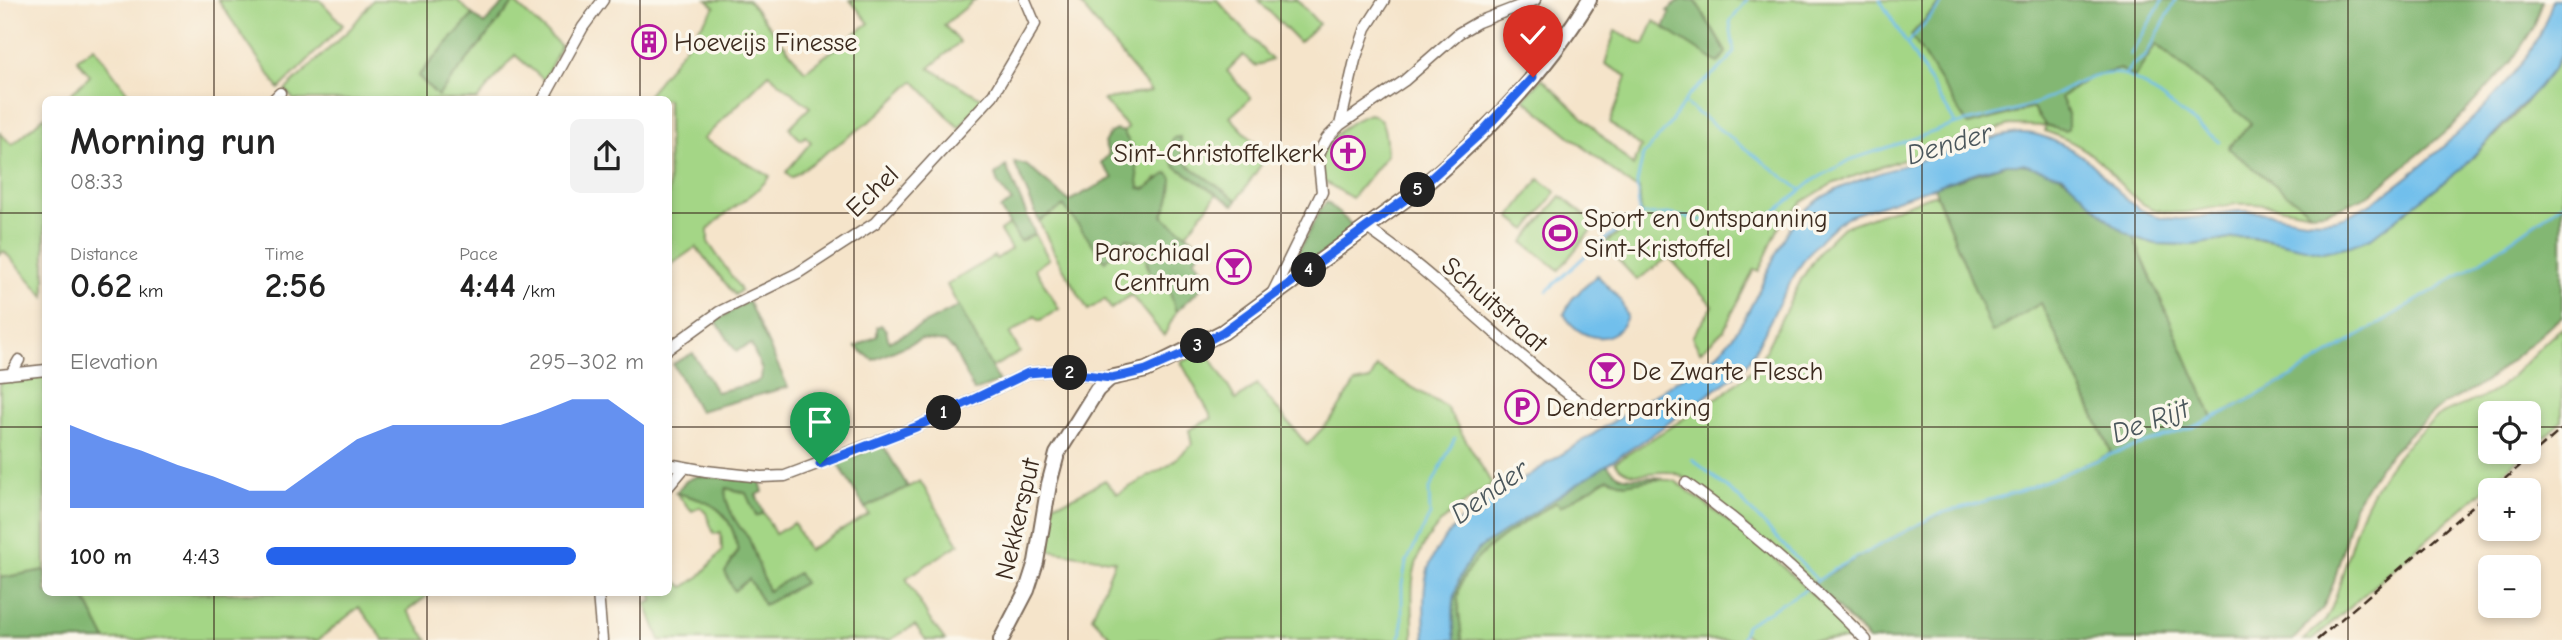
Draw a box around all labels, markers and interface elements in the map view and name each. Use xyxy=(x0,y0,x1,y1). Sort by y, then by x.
pin xyxy=(1503,5,1563,77)
icon: check xyxy=(1514,16,1552,54)
building icon: Hoeveijs Finesse xyxy=(630,23,668,61)
place label: Hoeveijs Finesse xyxy=(674,28,857,58)
water label: Dender xyxy=(1903,116,1997,171)
button: share xyxy=(570,119,644,193)
text: Morning run xyxy=(70,120,276,164)
church icon: Sint-Christoffelkerk xyxy=(1329,134,1367,172)
place label: Sint-Christoffelkerk xyxy=(1113,139,1324,169)
street label: Echel xyxy=(840,160,905,224)
text: 08:33 xyxy=(70,168,123,195)
pin: 5 xyxy=(1400,172,1436,208)
text: 5 xyxy=(1412,178,1423,200)
place label: Sport en Ontspanning Sint-Kristoffel xyxy=(1584,204,1828,264)
sports icon: Sport en Ontspanning Sint-Kristoffel xyxy=(1541,214,1579,252)
place label: Parochiaal Centrum xyxy=(1095,238,1210,298)
text: Distance xyxy=(70,243,138,265)
text: Time xyxy=(265,243,304,265)
text: Pace xyxy=(459,243,498,265)
bar icon: Parochiaal Centrum xyxy=(1215,248,1253,286)
street label: Schuitstraat xyxy=(1436,251,1554,360)
pin: 4 xyxy=(1292,252,1326,288)
text: 4 xyxy=(1304,258,1313,280)
text: 0.62 xyxy=(70,265,132,306)
text: 2:56 xyxy=(265,265,326,306)
text: 4:44 xyxy=(459,265,516,306)
text: km xyxy=(132,280,163,302)
text: /km xyxy=(516,280,555,302)
pin: 3 xyxy=(1180,328,1216,364)
text: 3 xyxy=(1193,334,1202,356)
text: Elevation xyxy=(70,348,158,375)
text: 295–302 m xyxy=(529,348,644,375)
bar icon: De Zwarte Flesch xyxy=(1588,352,1626,390)
pin: 2 xyxy=(1052,356,1088,390)
place label: De Zwarte Flesch xyxy=(1632,357,1823,387)
text: 2 xyxy=(1065,361,1074,383)
parking icon: Denderparking xyxy=(1503,388,1541,426)
water label: De Rijt xyxy=(2107,391,2195,450)
pin xyxy=(790,392,850,464)
place label: Denderparking xyxy=(1546,393,1711,423)
pin: 1 xyxy=(926,396,962,430)
text: 1 xyxy=(940,401,947,423)
map controls xyxy=(2478,401,2541,618)
button: locate xyxy=(2478,401,2541,464)
icon: arrive xyxy=(801,403,839,441)
water label: Dender xyxy=(1445,452,1536,530)
street label: Nekkersput xyxy=(989,454,1047,583)
button: + xyxy=(2478,478,2541,541)
text: 100 m xyxy=(70,543,132,570)
text: 4:43 xyxy=(182,543,220,570)
button: − xyxy=(2478,555,2541,618)

